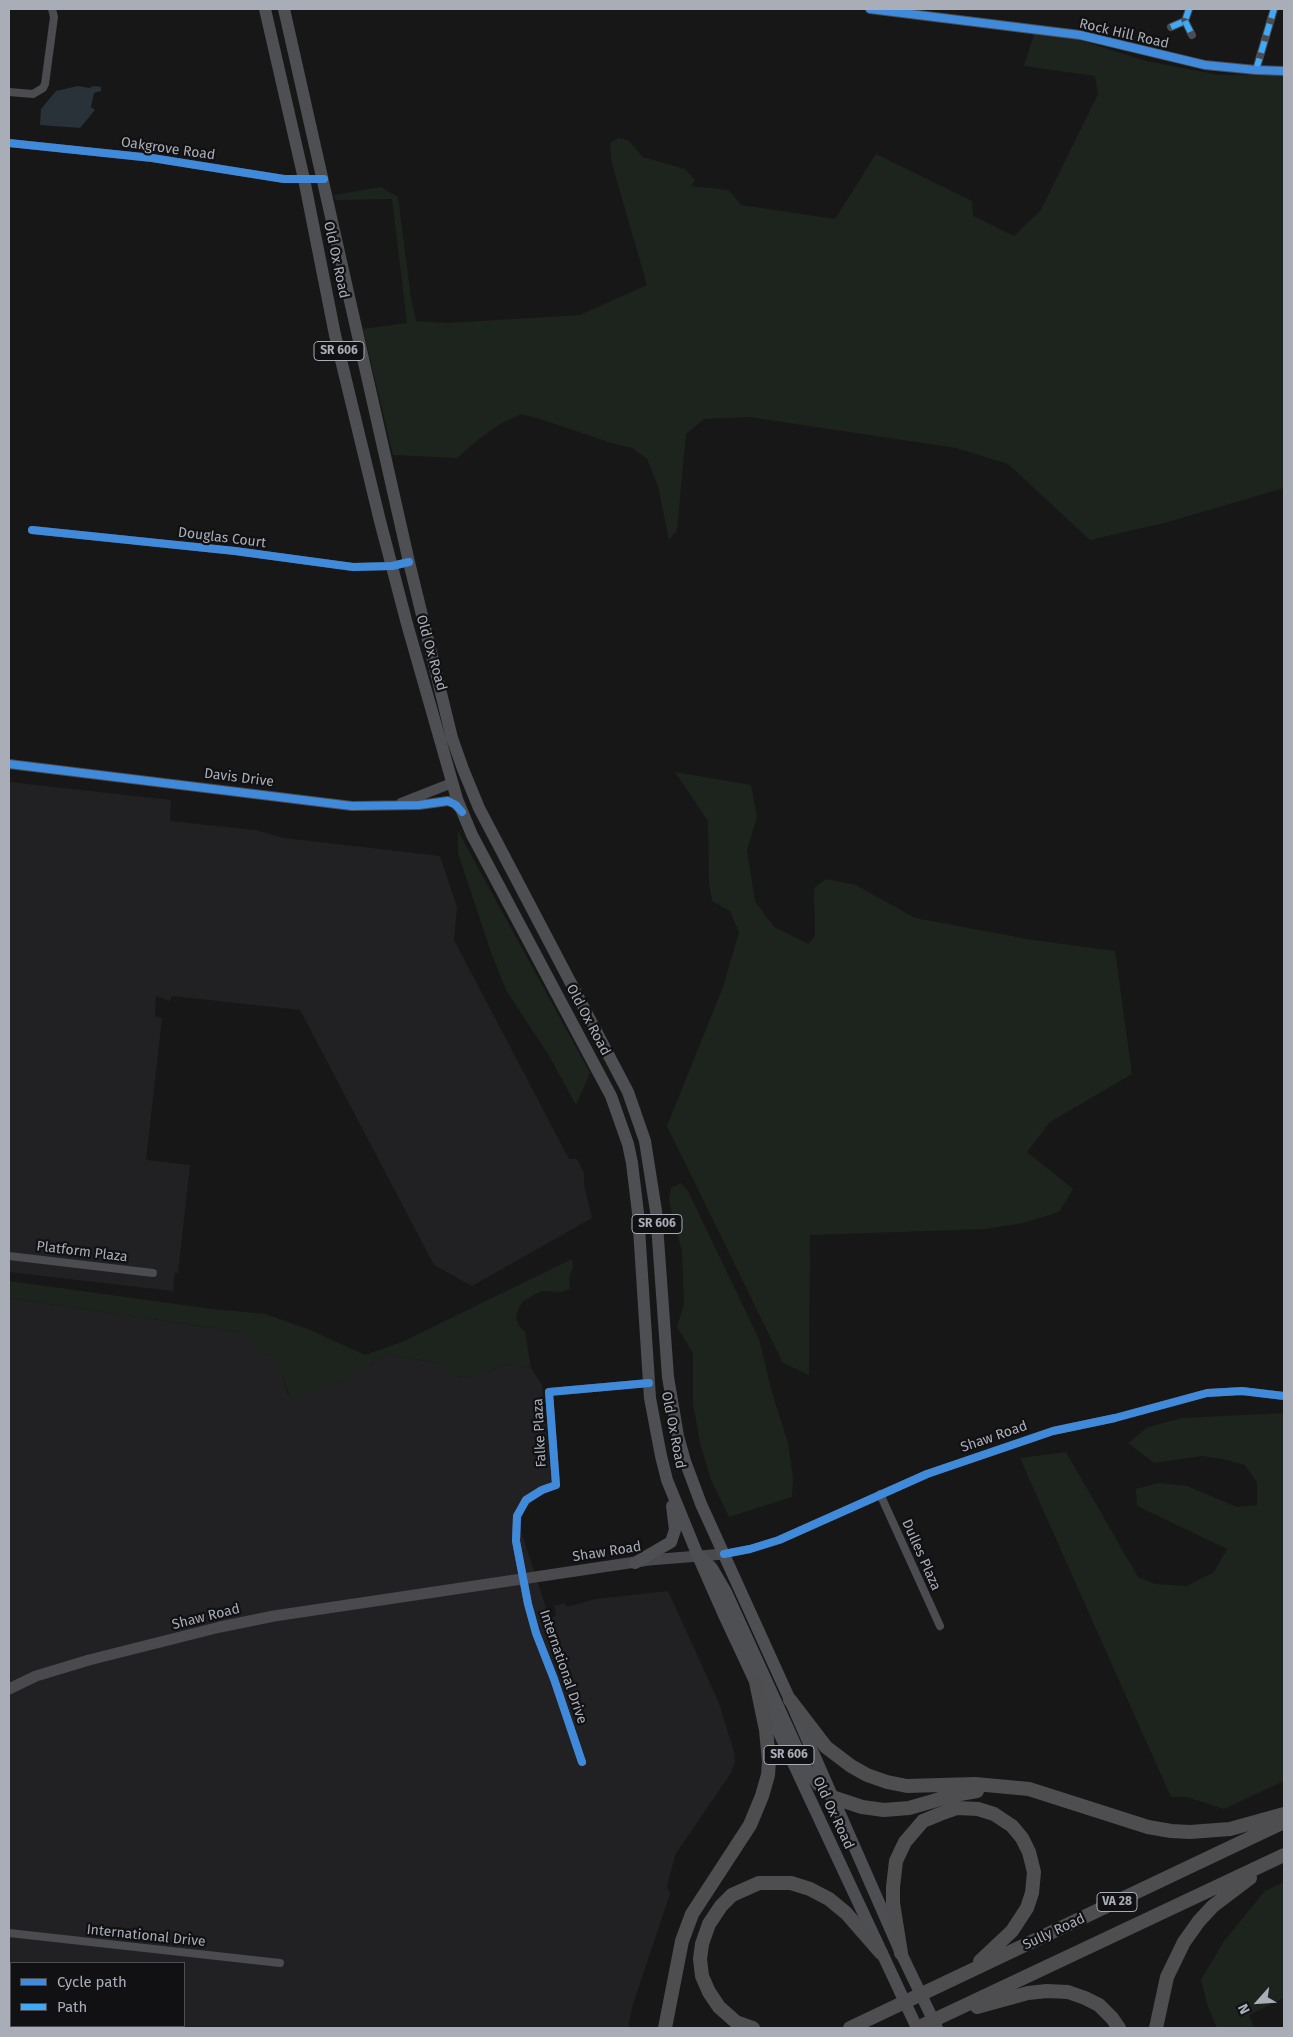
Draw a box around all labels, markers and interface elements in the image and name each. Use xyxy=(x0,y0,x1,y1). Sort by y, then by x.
street label: Rock Hill Road xyxy=(1077,16,1171,52)
street label: Oakgrove Road xyxy=(120,134,216,164)
street label: Old Ox Road xyxy=(320,220,352,300)
road number: SR 606 xyxy=(314,342,364,361)
street label: Douglas Court xyxy=(177,524,267,552)
street label: Old Ox Road xyxy=(412,613,450,693)
street label: Davis Drive xyxy=(203,765,275,791)
street label: Old Ox Road xyxy=(562,982,614,1058)
road number: SR 606 xyxy=(632,1214,682,1234)
street label: Platform Plaza xyxy=(35,1238,129,1266)
street label: Old Ox Road xyxy=(657,1390,689,1470)
street label: Falke Plaza xyxy=(530,1398,550,1468)
street label: Shaw Road xyxy=(958,1418,1030,1456)
street label: Dulles Plaza xyxy=(898,1517,944,1593)
street label: Shaw Road xyxy=(571,1538,643,1566)
street label: Shaw Road xyxy=(170,1600,242,1634)
street label: International Drive xyxy=(536,1608,590,1726)
road number: SR 606 xyxy=(764,1746,814,1764)
street label: Old Ox Road xyxy=(809,1774,857,1852)
road number: VA 28 xyxy=(1097,1892,1137,1911)
street label: Sully Road xyxy=(1020,1910,1088,1954)
street label: International Drive xyxy=(86,1921,206,1951)
legend xyxy=(10,1962,185,2027)
text: Cycle path xyxy=(57,1973,127,1991)
north arrow xyxy=(1233,1977,1283,2027)
text: Path xyxy=(57,1998,87,2016)
text: N xyxy=(1234,2001,1254,2017)

